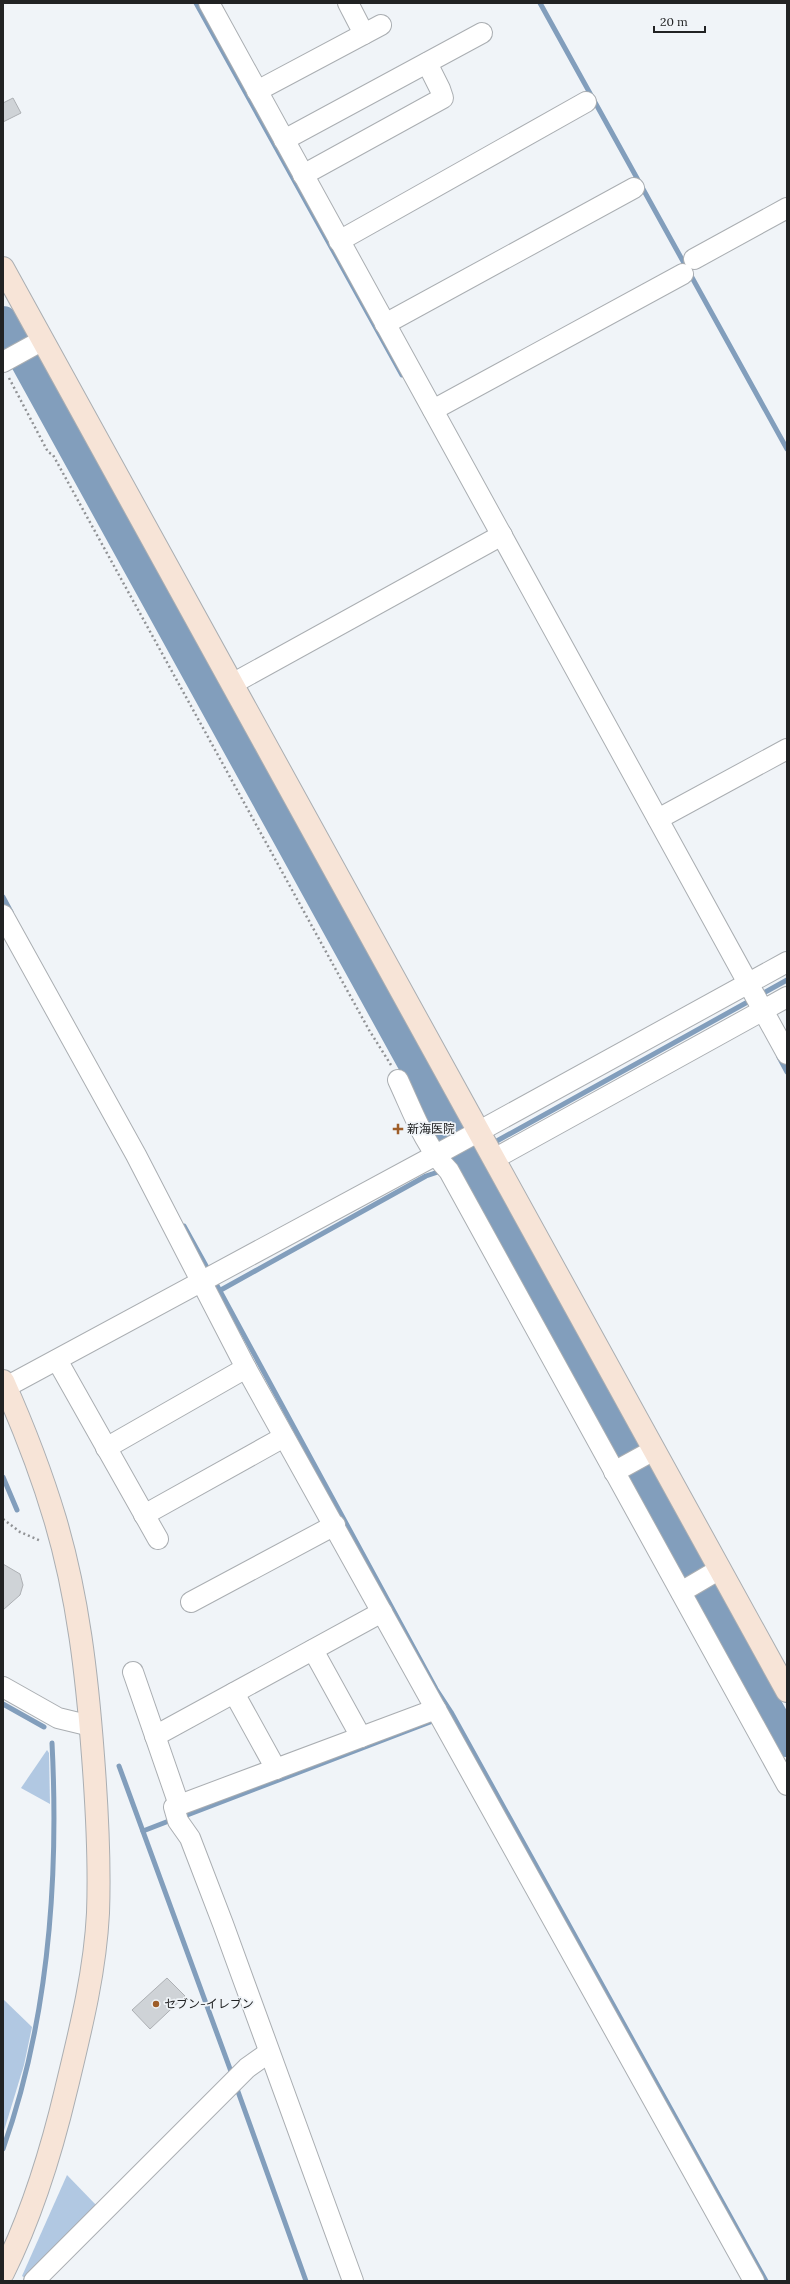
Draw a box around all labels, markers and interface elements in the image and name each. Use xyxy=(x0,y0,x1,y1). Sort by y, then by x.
scale bar xyxy=(654,8,705,34)
text: 20 m xyxy=(660,14,688,29)
place label: 新海医院 xyxy=(407,1121,455,1136)
marker: 新海医院 xyxy=(392,1123,404,1135)
place label: セブン-イレブン xyxy=(164,1996,254,2011)
marker: セブン-イレブン xyxy=(151,1999,161,2009)

